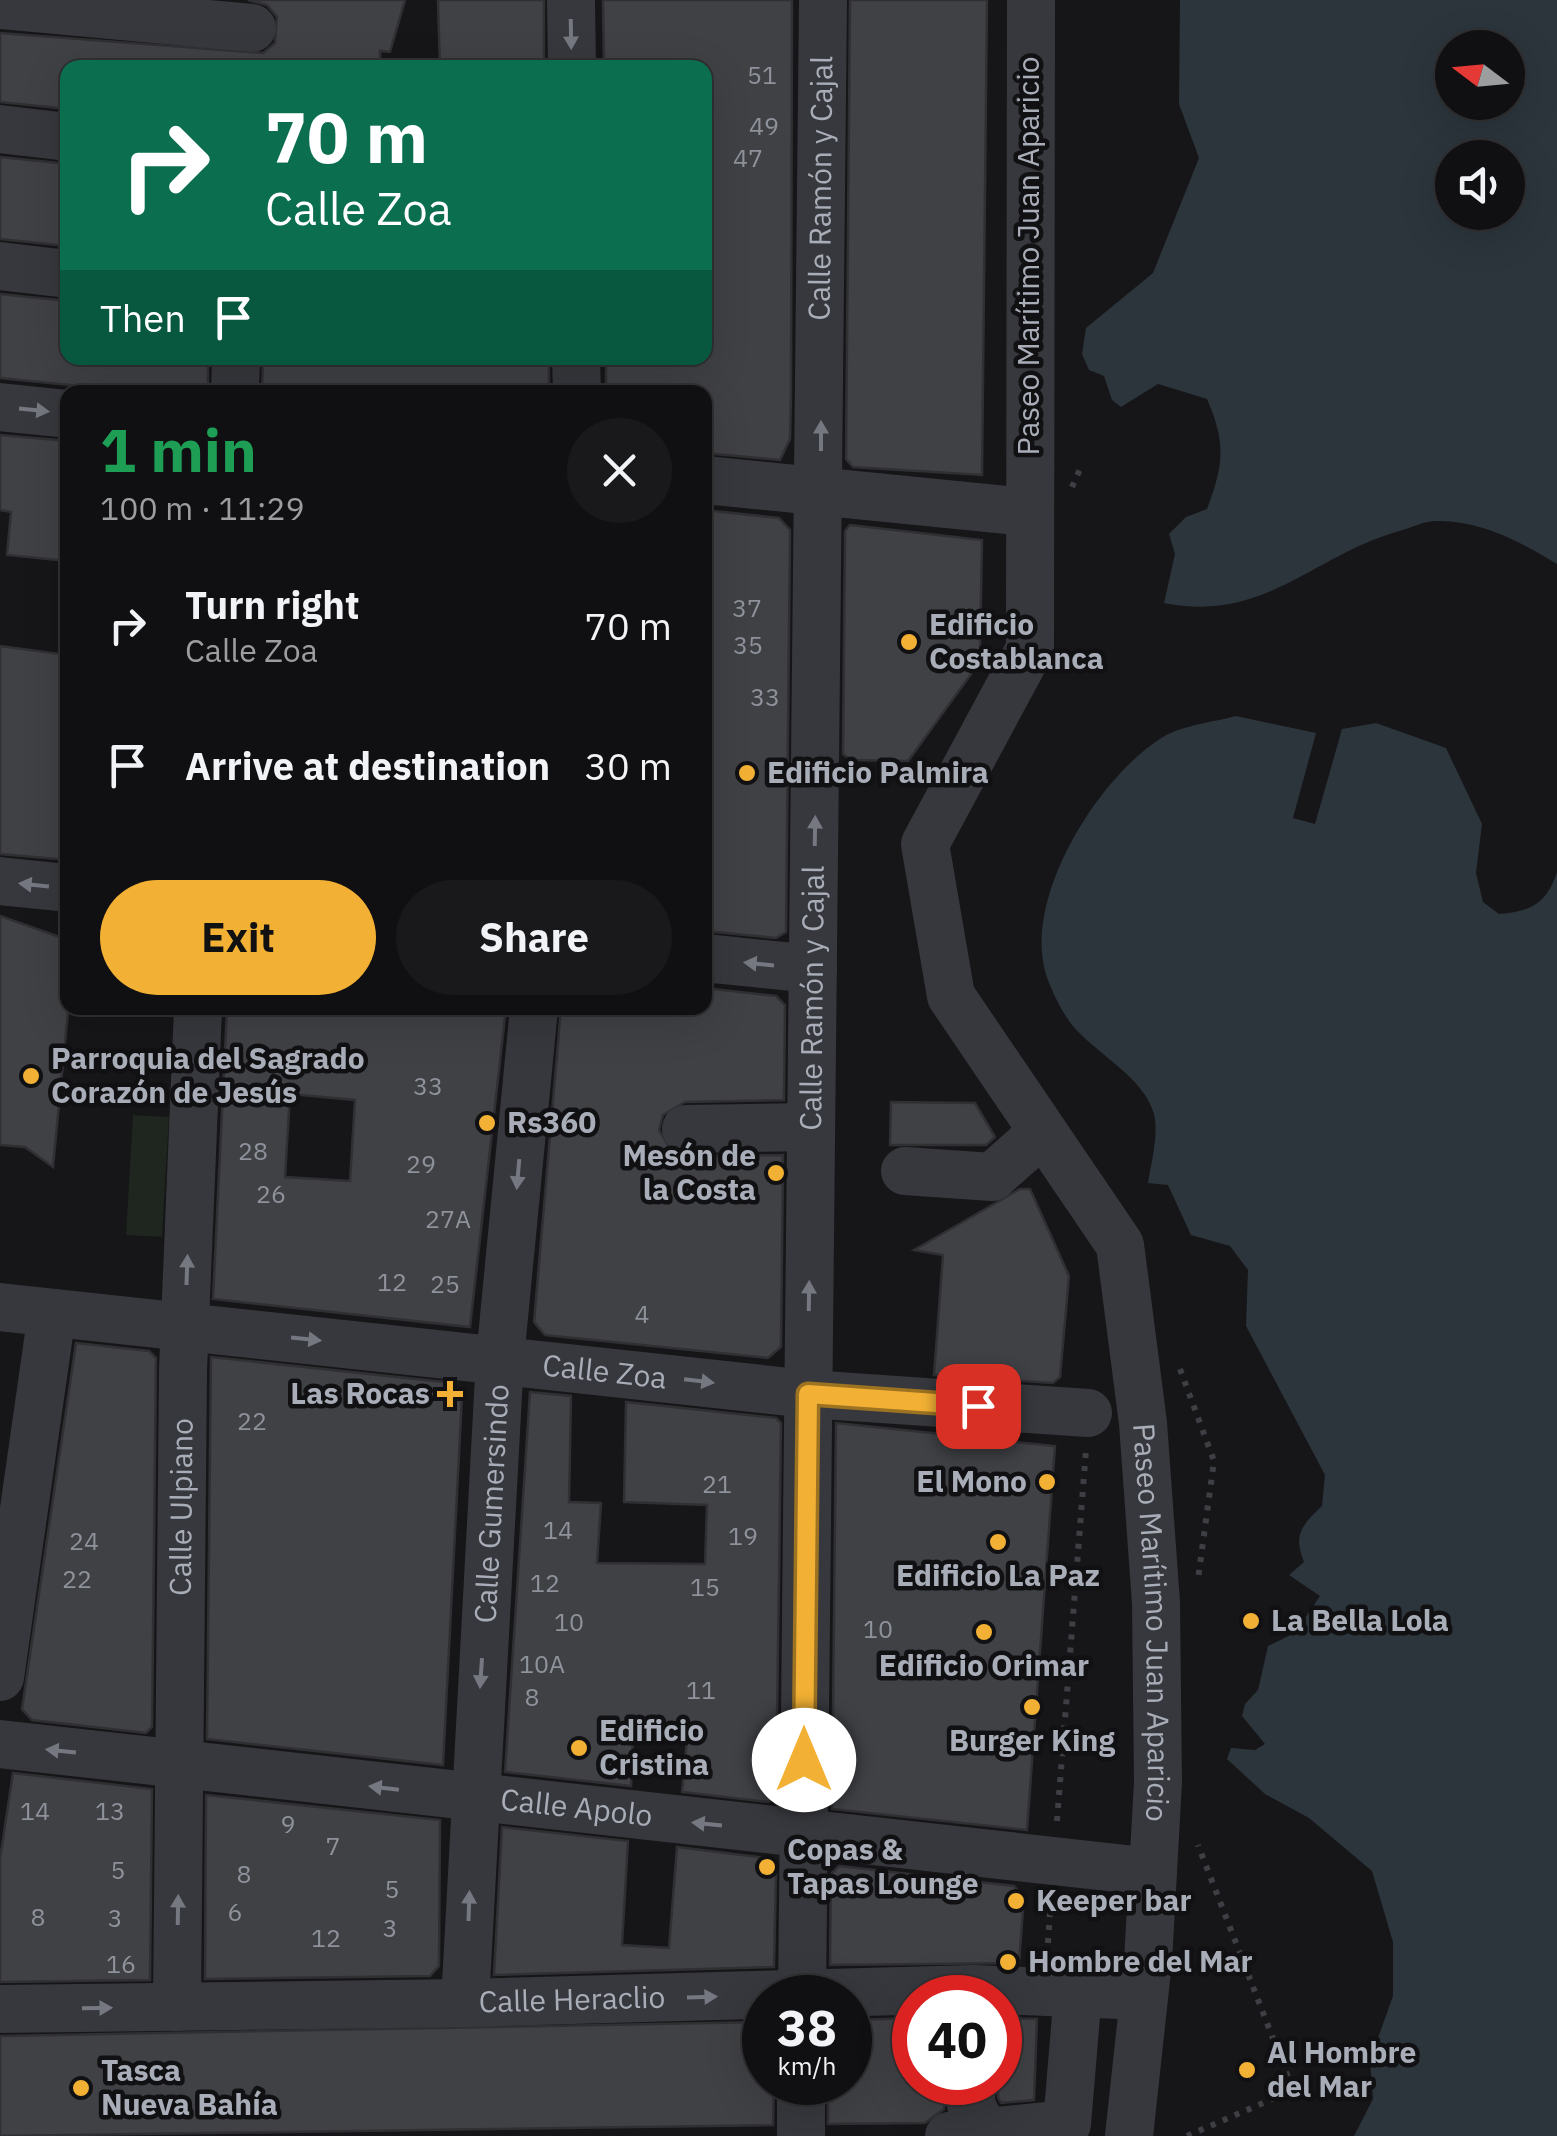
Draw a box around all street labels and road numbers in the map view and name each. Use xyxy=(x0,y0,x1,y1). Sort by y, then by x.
street label: Calle Ramón y Cajal xyxy=(799,55,840,321)
street label: Paseo Marítimo Juan Aparicio xyxy=(1008,57,1047,455)
street label: Calle Ramón y Cajal xyxy=(790,865,832,1131)
street label: Calle Zoa xyxy=(541,1345,669,1397)
street label: Calle Gumersindo xyxy=(465,1383,517,1624)
street label: Calle Ulpiano xyxy=(160,1418,201,1596)
street label: Paseo Marítimo Juan Aparicio xyxy=(1125,1422,1179,1823)
street label: Calle Apolo xyxy=(499,1779,655,1834)
street label: Calle Heraclio xyxy=(478,1977,666,2021)

